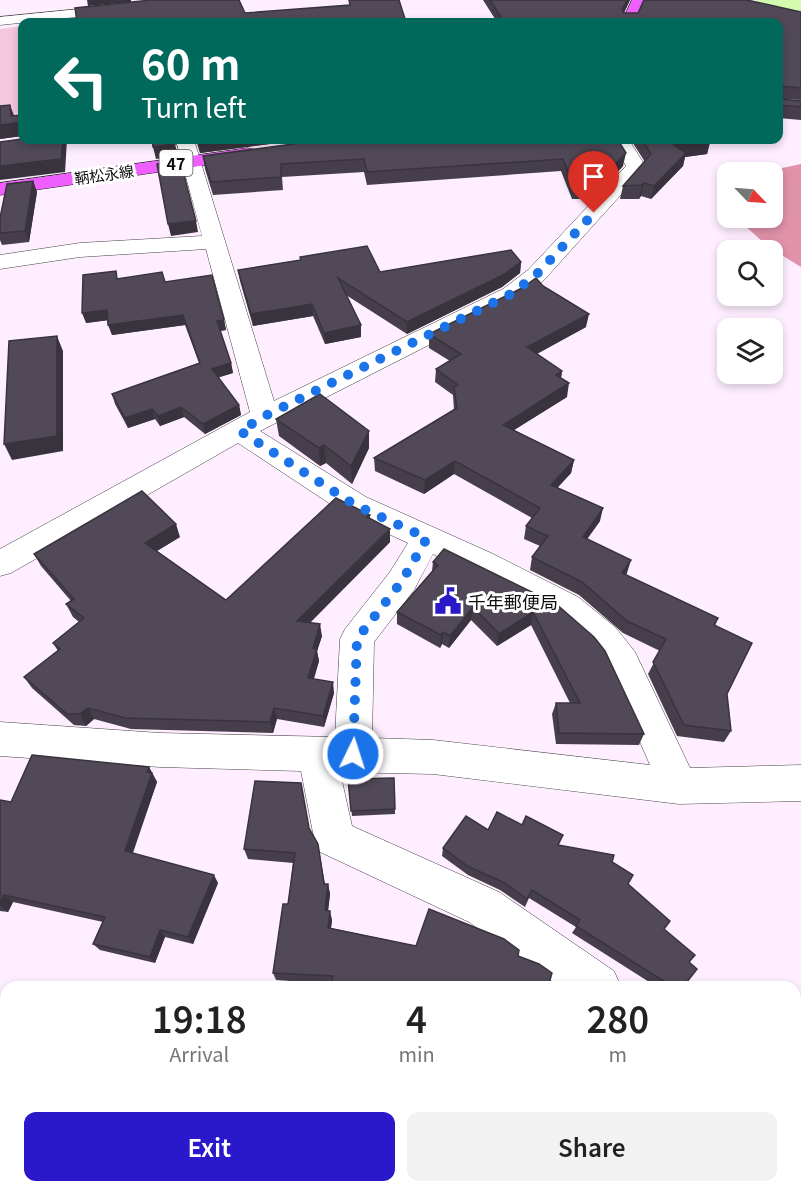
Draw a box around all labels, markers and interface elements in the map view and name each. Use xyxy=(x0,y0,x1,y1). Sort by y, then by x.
text: 60 m xyxy=(141,31,241,92)
icon: left xyxy=(42,42,120,120)
text: Turn left xyxy=(141,87,247,126)
road number: 47 xyxy=(160,150,192,176)
pin xyxy=(568,151,619,213)
street label: 鞆松永線 xyxy=(73,159,135,189)
icon: arrive xyxy=(577,160,610,193)
north arrow xyxy=(717,162,783,228)
map controls xyxy=(717,162,783,384)
button: search xyxy=(717,240,783,306)
button: layers xyxy=(717,318,783,384)
public building icon: 千年郵便局 xyxy=(433,586,463,616)
place label: 千年郵便局 xyxy=(468,588,558,614)
position arrow xyxy=(321,722,385,786)
text: 19:18 xyxy=(152,991,247,1043)
text: 4 xyxy=(406,991,427,1043)
text: 280 xyxy=(586,991,649,1043)
text: Arrival xyxy=(169,1039,229,1068)
text: min xyxy=(398,1039,435,1068)
text: m xyxy=(609,1039,627,1068)
button: Exit xyxy=(24,1112,395,1181)
button: Share xyxy=(407,1112,777,1181)

